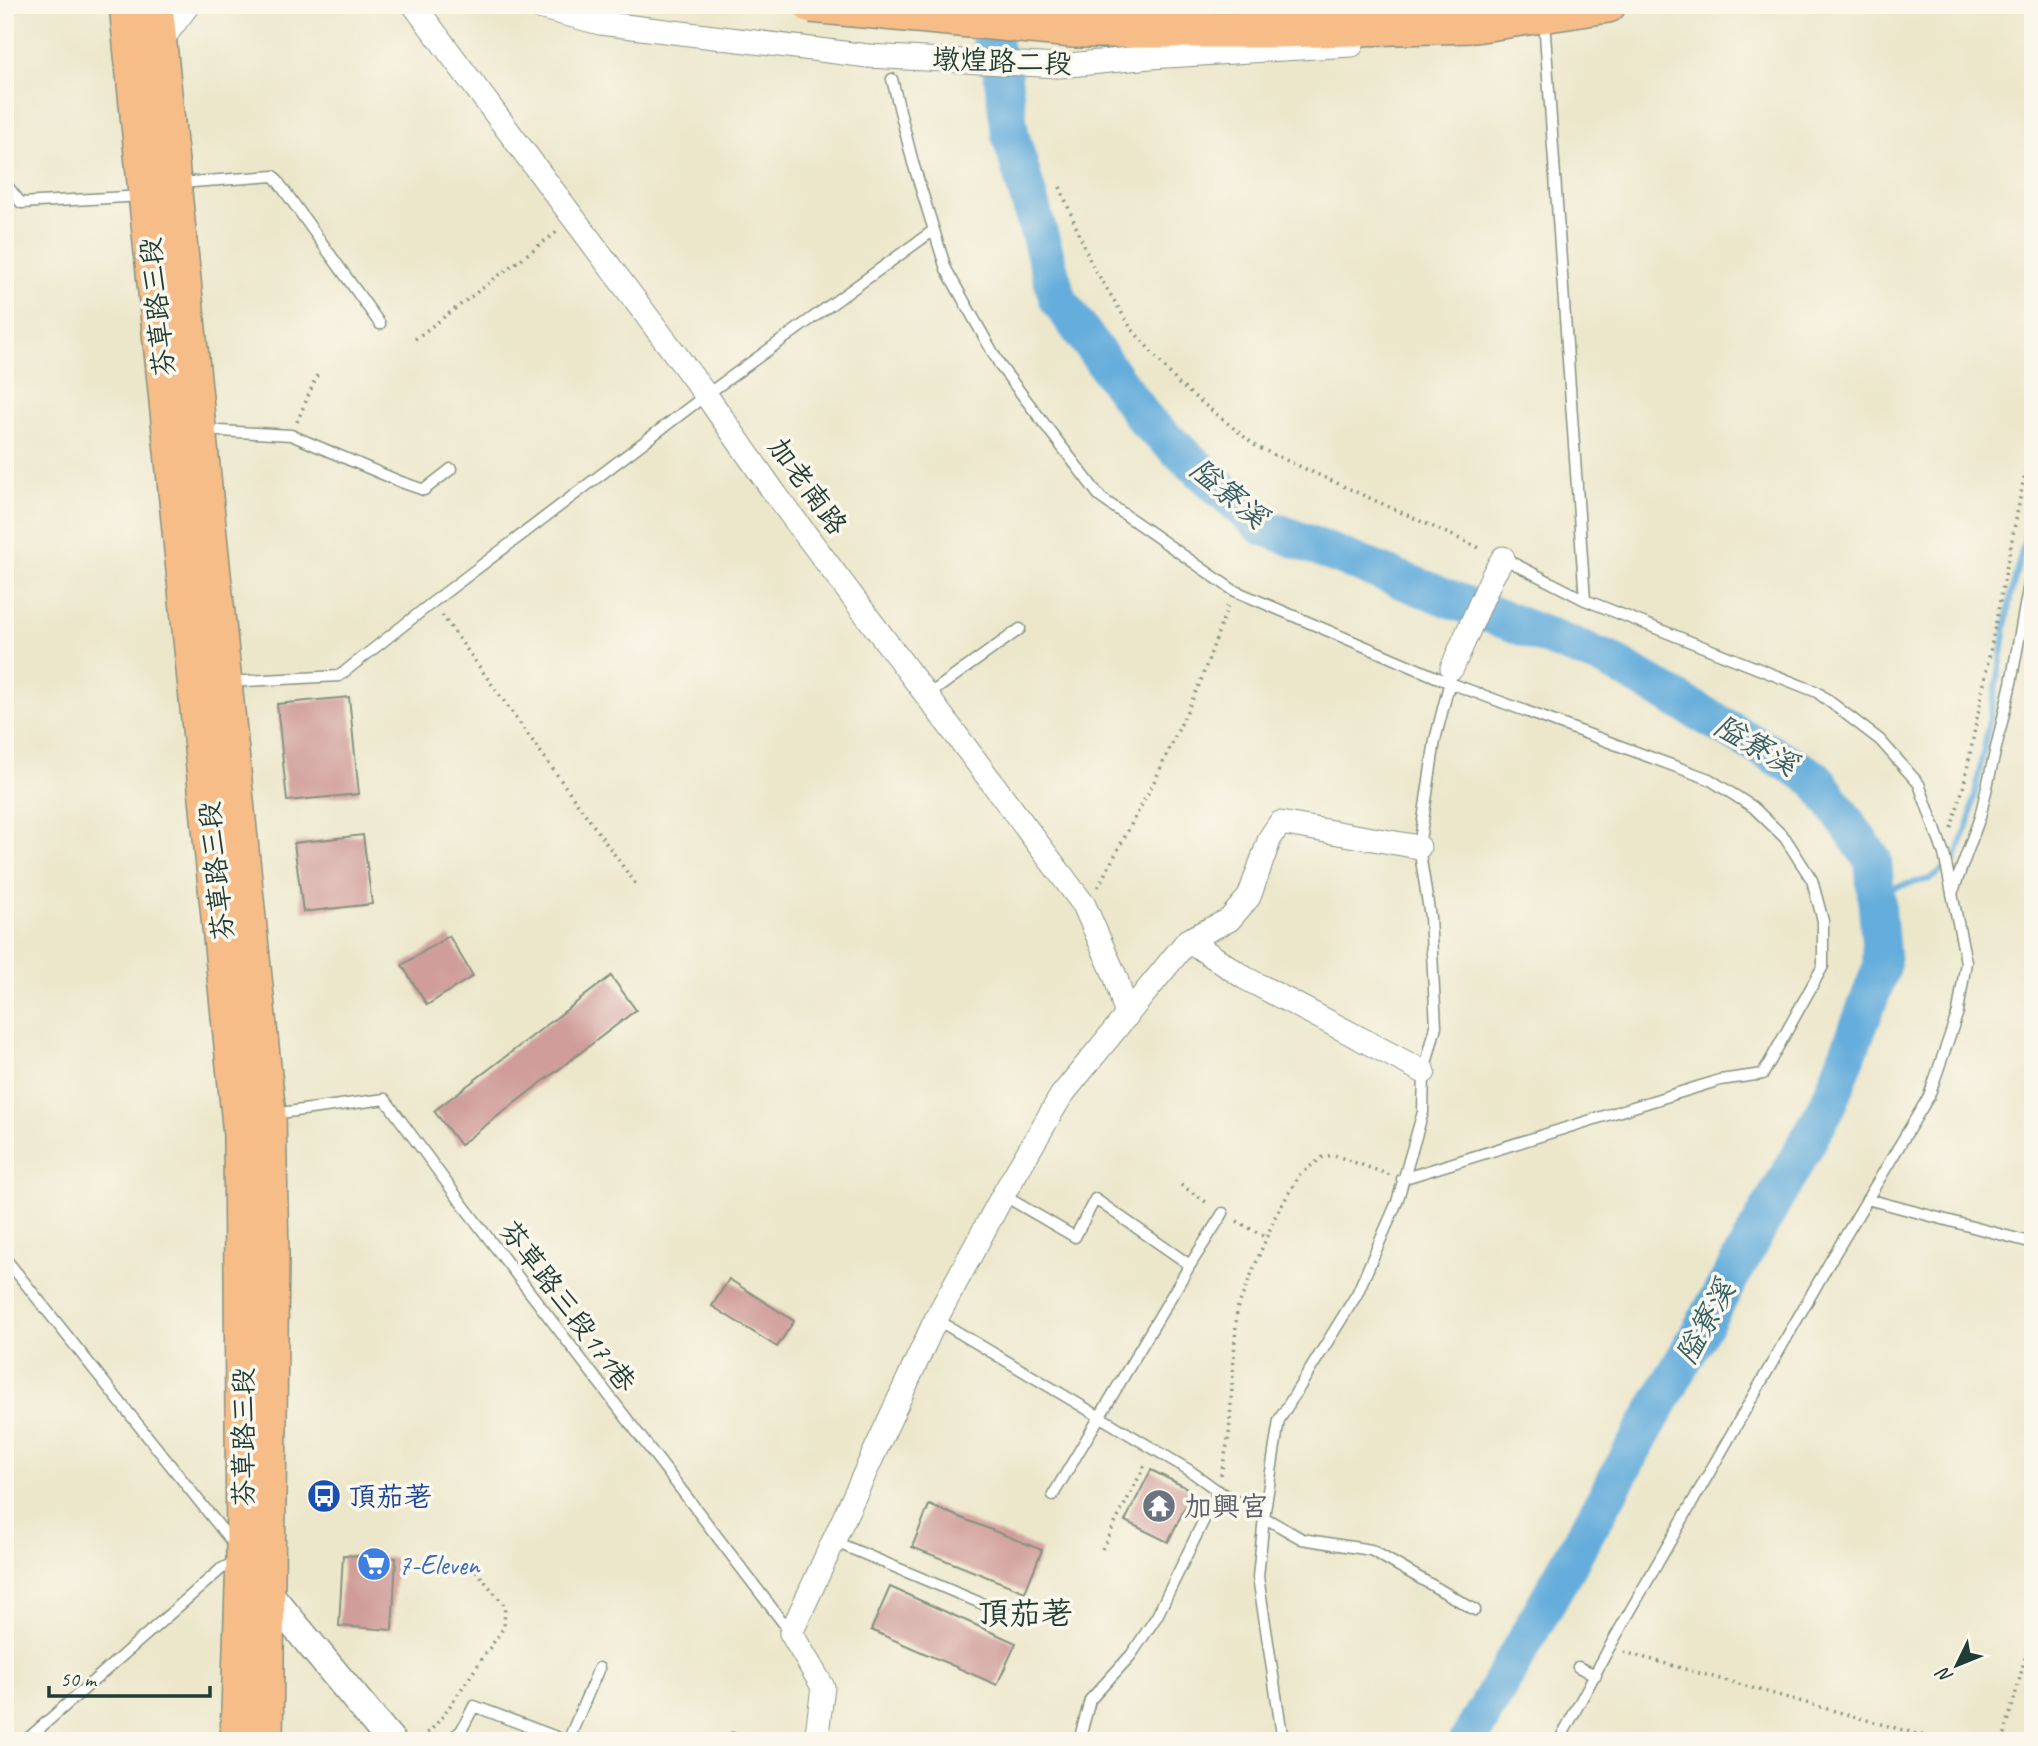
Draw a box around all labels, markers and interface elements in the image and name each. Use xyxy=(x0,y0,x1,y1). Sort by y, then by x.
street label: 墩煌路二段 xyxy=(931,41,1073,81)
street label: 芬草路三段 xyxy=(132,236,182,378)
street label: 加老南路 xyxy=(761,430,855,542)
water label: 隘寮溪 xyxy=(1182,450,1277,538)
water label: 隘寮溪 xyxy=(1708,706,1806,785)
street label: 芬草路三段 xyxy=(191,800,241,942)
street label: 芬草路三段171巷 xyxy=(492,1213,645,1400)
water label: 隘寮溪 xyxy=(1667,1272,1744,1371)
street label: 芬草路三段 xyxy=(226,1367,261,1507)
bus stop icon: 頂茄荖 xyxy=(305,1477,343,1515)
place label: 頂茄荖 xyxy=(348,1479,432,1514)
temple icon: 加興宮 xyxy=(1140,1487,1178,1525)
place label: 加興宮 xyxy=(1184,1489,1268,1524)
supermarket icon: 7-Eleven xyxy=(355,1545,393,1583)
place label: 7-Eleven xyxy=(398,1547,481,1582)
district label: 頂茄荖 xyxy=(977,1593,1073,1634)
north arrow xyxy=(1923,1630,1993,1700)
scale bar xyxy=(49,1655,210,1699)
text: N xyxy=(1930,1661,1958,1688)
text: 50 m xyxy=(60,1666,98,1692)

